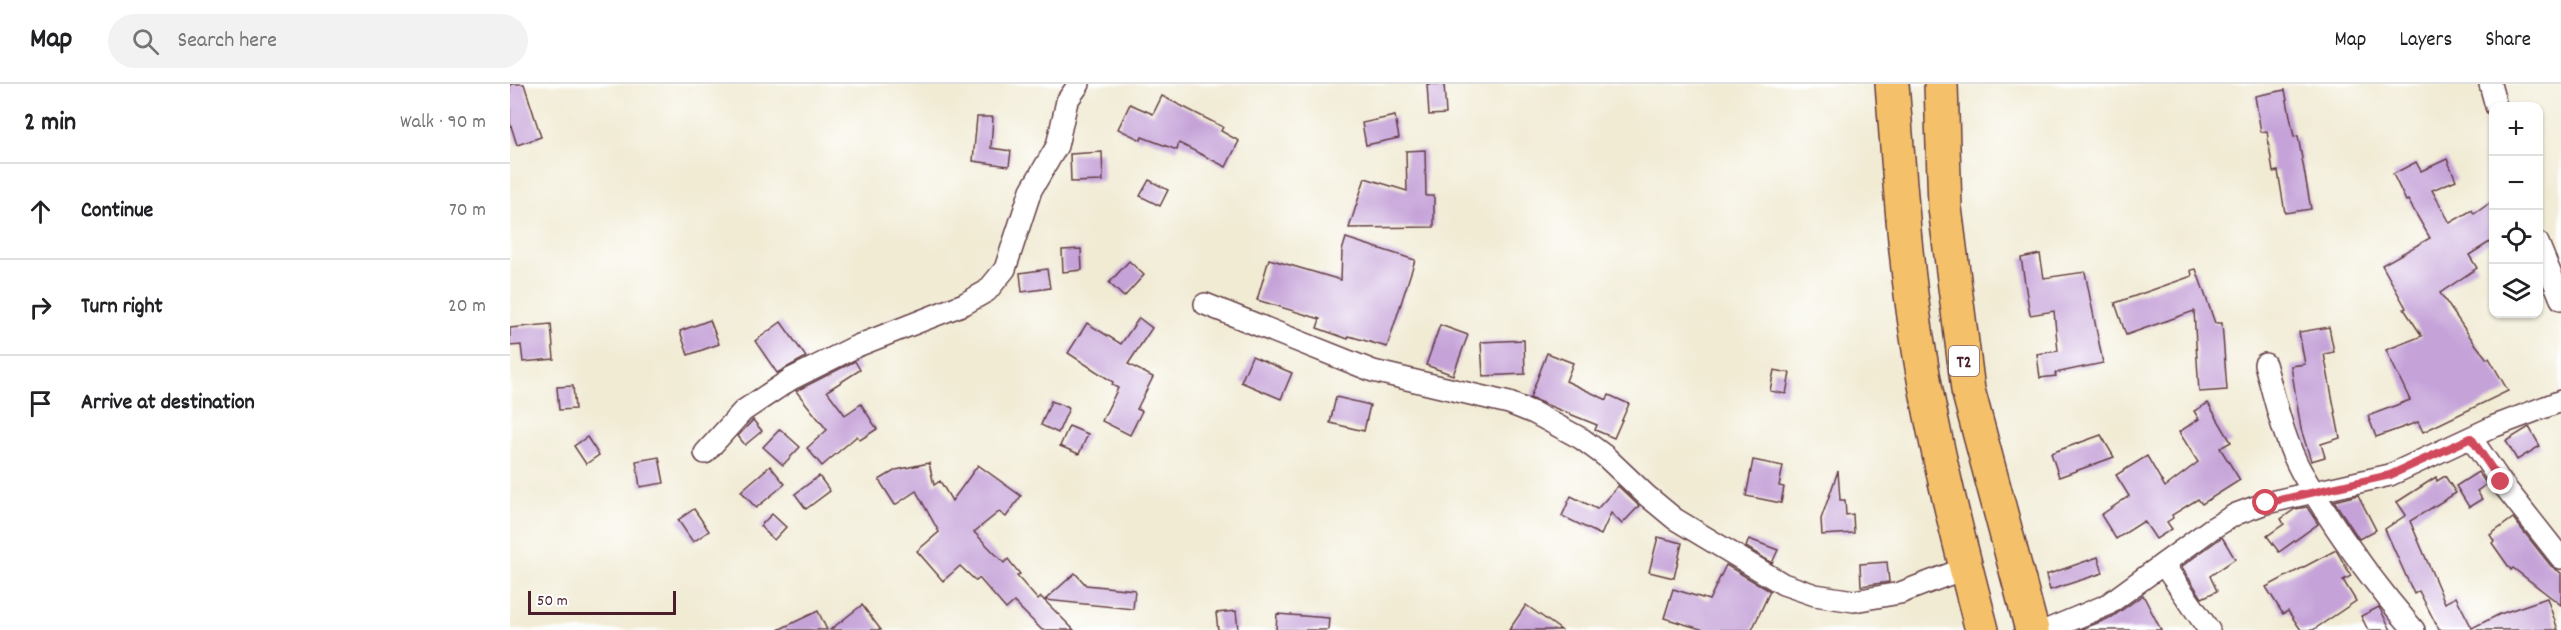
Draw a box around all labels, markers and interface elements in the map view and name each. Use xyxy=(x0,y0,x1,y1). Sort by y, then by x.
search box xyxy=(108,14,528,68)
text: Map xyxy=(30,21,72,61)
icon: search xyxy=(129,25,162,58)
text: Search here xyxy=(177,26,277,57)
text: Map xyxy=(2335,26,2366,56)
text: Layers xyxy=(2399,26,2452,56)
text: Share xyxy=(2485,26,2531,56)
map controls xyxy=(2489,102,2543,318)
button: + xyxy=(2489,102,2543,156)
text: 2 min xyxy=(24,105,76,142)
text: Walk · 90 m xyxy=(400,109,486,137)
button: − xyxy=(2489,156,2543,210)
icon: ahead xyxy=(24,195,57,228)
text: Continue xyxy=(81,196,153,227)
text: 70 m xyxy=(449,197,486,225)
button: locate xyxy=(2489,210,2543,264)
button: layers xyxy=(2489,264,2543,318)
icon: right xyxy=(24,291,57,324)
text: Turn right xyxy=(81,292,163,323)
text: 20 m xyxy=(448,293,486,321)
road number: T2 xyxy=(1949,346,1979,376)
icon: arrive xyxy=(24,387,57,420)
text: Arrive at destination xyxy=(81,388,255,419)
route end xyxy=(2487,468,2513,494)
route start xyxy=(2252,489,2278,515)
scale bar xyxy=(528,588,676,616)
text: 50 m xyxy=(537,590,568,613)

